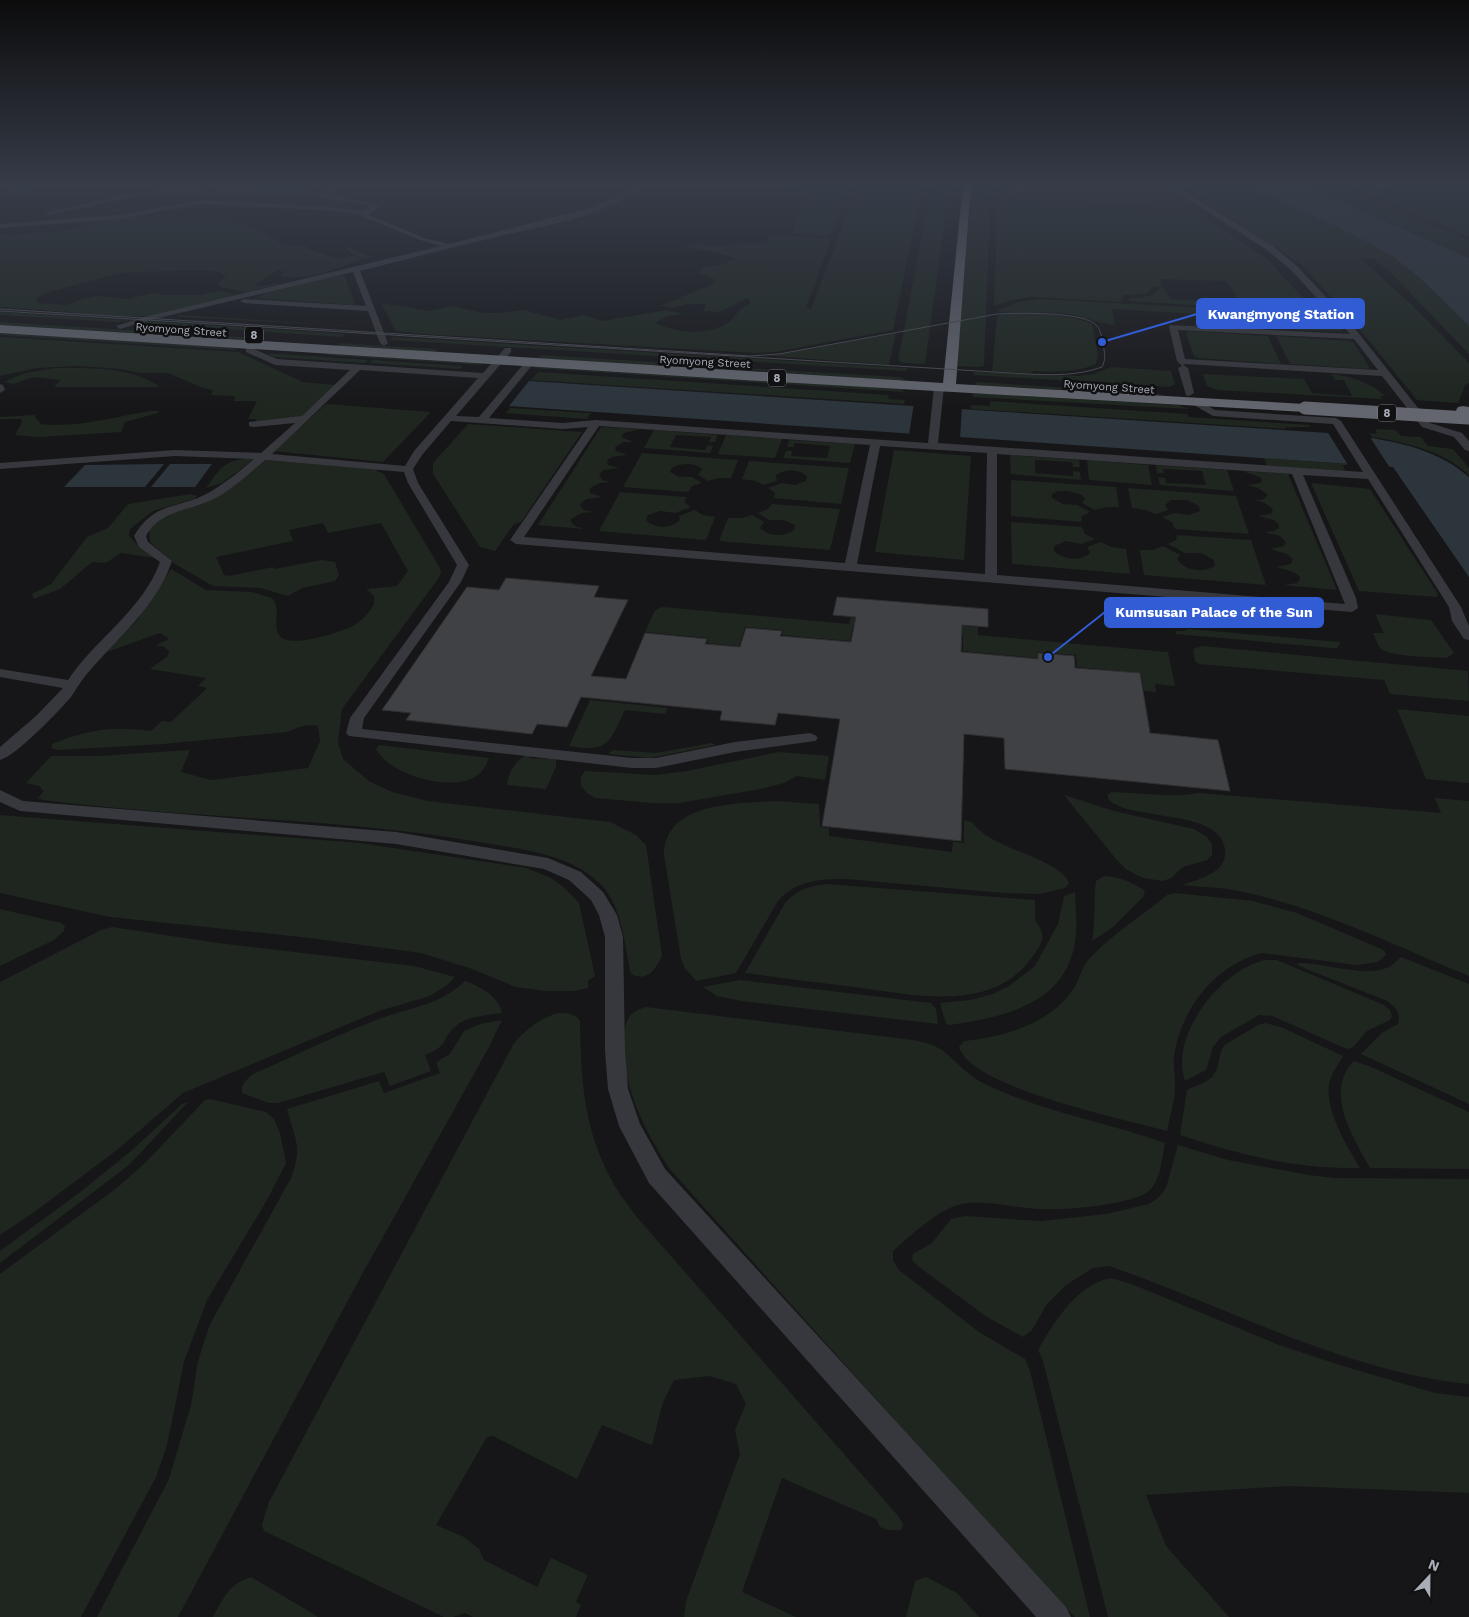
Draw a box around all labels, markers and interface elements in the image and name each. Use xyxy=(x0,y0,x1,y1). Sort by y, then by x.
callout: Kwangmyong Station xyxy=(1197,299,1364,328)
text: Kwangmyong Station xyxy=(1208,306,1354,322)
street label: Ryomyong Street xyxy=(135,320,227,340)
road number: 8 xyxy=(245,326,263,344)
street label: Ryomyong Street xyxy=(659,353,751,371)
road number: 8 xyxy=(768,369,786,386)
street label: Ryomyong Street xyxy=(1063,377,1155,397)
road number: 8 xyxy=(1378,404,1396,422)
callout: Kumsusan Palace of the Sun xyxy=(1105,598,1323,627)
text: Kumsusan Palace of the Sun xyxy=(1115,604,1313,620)
north arrow xyxy=(1404,1552,1454,1602)
text: N xyxy=(1426,1556,1442,1574)

